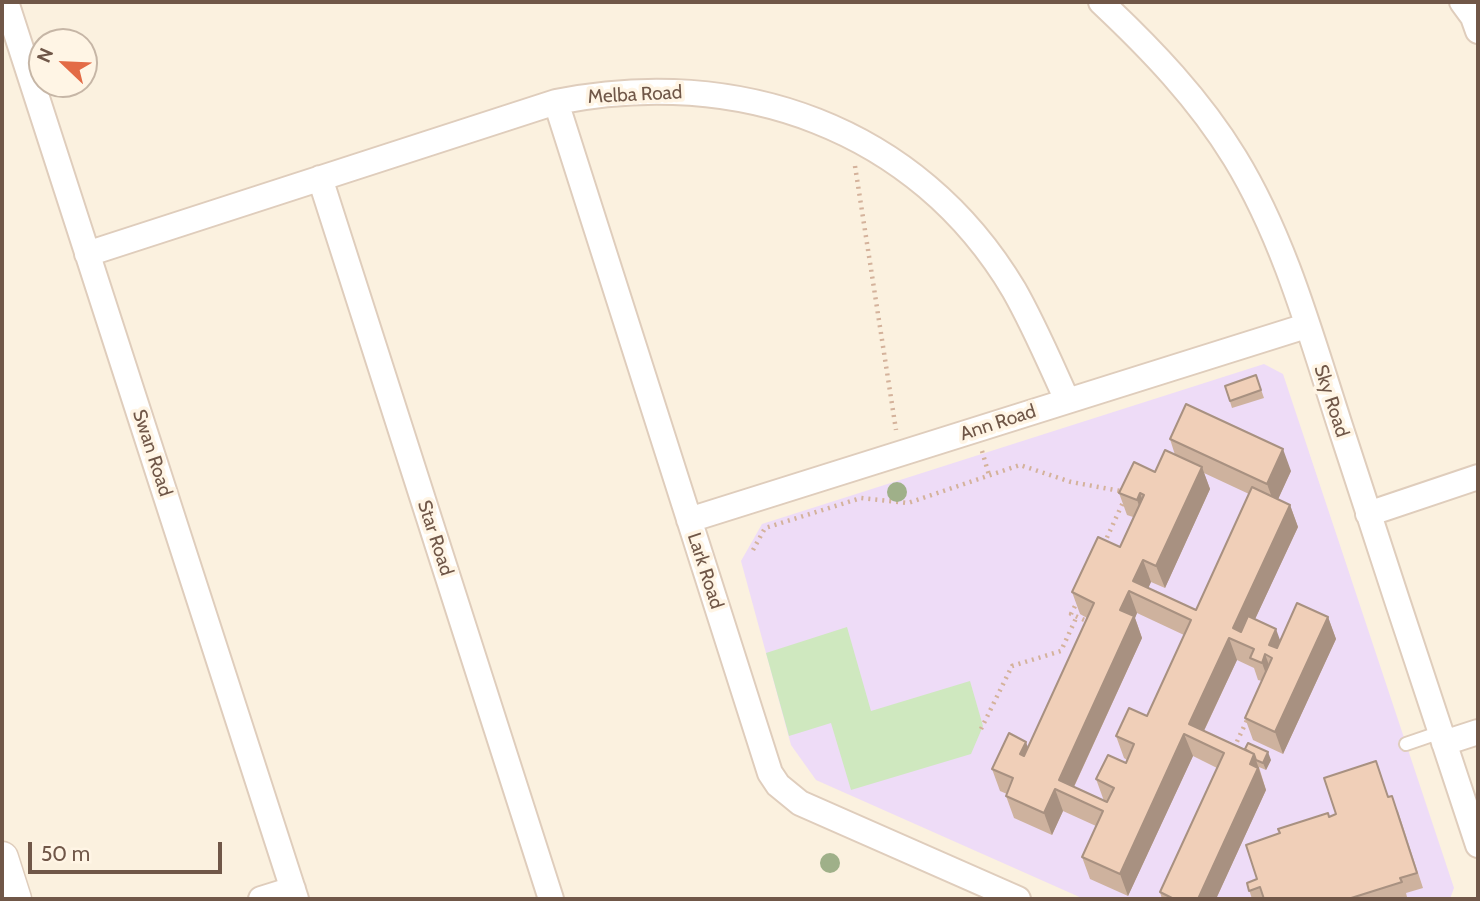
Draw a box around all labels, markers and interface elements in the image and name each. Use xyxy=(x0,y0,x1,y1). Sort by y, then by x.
north arrow xyxy=(28,28,98,98)
text: N xyxy=(32,45,58,66)
street label: Melba Road xyxy=(587,81,683,109)
street label: Sky Road xyxy=(1309,362,1353,440)
street label: Ann Road xyxy=(957,400,1039,446)
street label: Swan Road xyxy=(127,407,177,499)
street label: Star Road xyxy=(412,497,458,579)
street label: Lark Road xyxy=(682,530,728,612)
scale bar xyxy=(32,828,226,872)
text: 50 m xyxy=(41,841,90,866)

